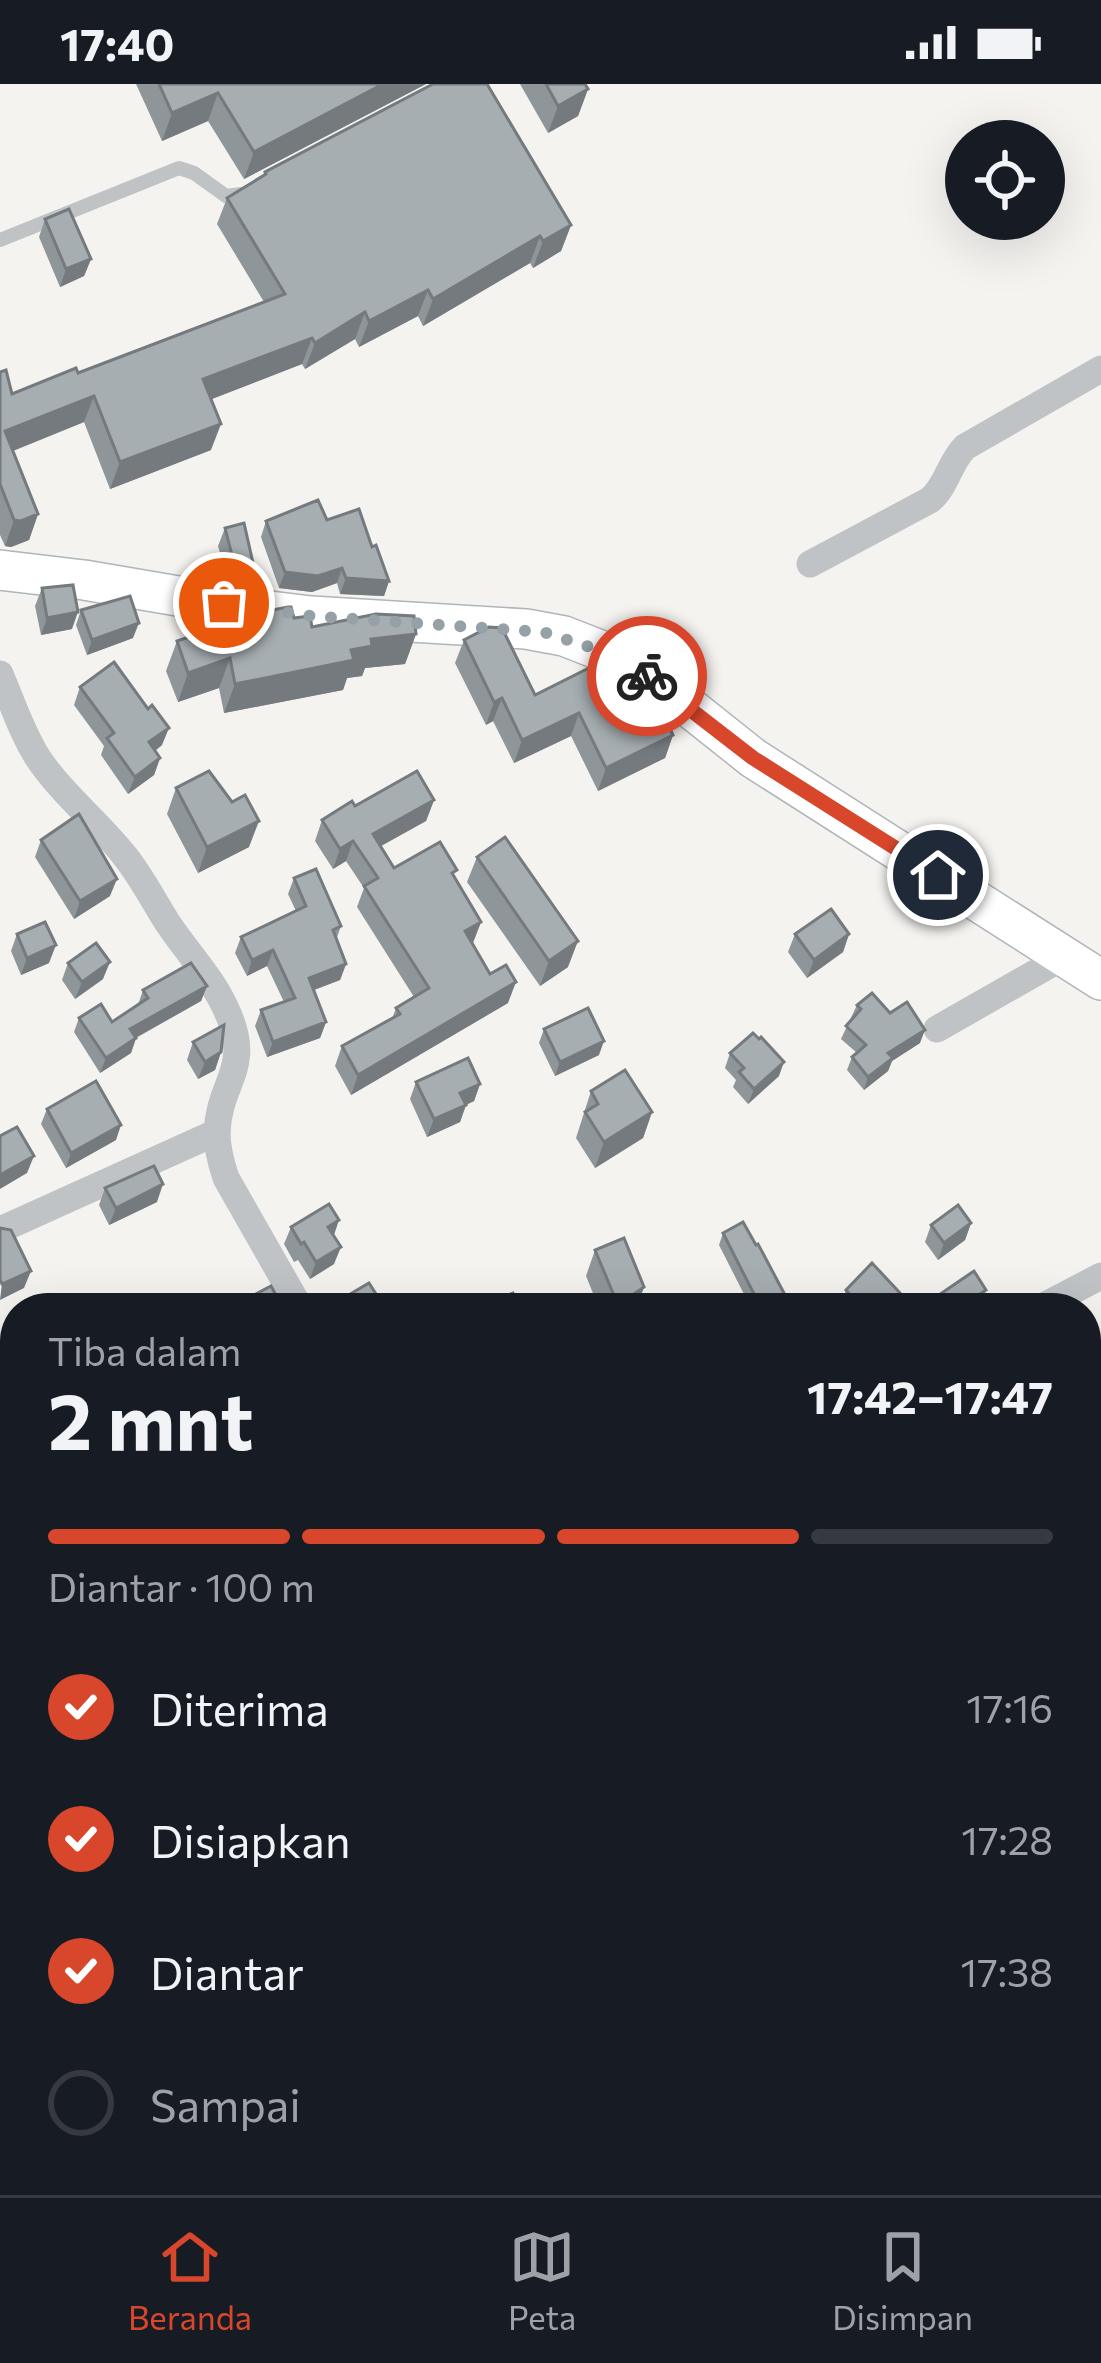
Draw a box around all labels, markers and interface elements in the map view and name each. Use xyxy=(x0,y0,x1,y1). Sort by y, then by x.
text: 17:40 xyxy=(60,15,175,70)
map controls xyxy=(945,120,1065,240)
button: locate xyxy=(945,120,1065,240)
pin xyxy=(173,552,275,654)
icon: bag xyxy=(191,570,257,636)
courier xyxy=(587,616,707,736)
icon: bike xyxy=(614,643,680,709)
pin xyxy=(887,824,989,926)
icon: home xyxy=(905,842,971,908)
text: Tiba dalam xyxy=(48,1326,241,1374)
text: 17:42–17:47 xyxy=(807,1368,1053,1423)
text: 2 mnt xyxy=(48,1371,253,1466)
text: Diantar · 100 m xyxy=(48,1562,315,1610)
icon: check xyxy=(48,1674,114,1740)
text: Diterima xyxy=(150,1680,329,1735)
text: 17:16 xyxy=(966,1683,1053,1731)
icon: check xyxy=(48,1806,114,1872)
text: Disiapkan xyxy=(150,1812,351,1867)
text: 17:28 xyxy=(961,1815,1053,1863)
icon: check xyxy=(48,1938,114,2004)
text: Diantar xyxy=(150,1944,304,1999)
text: 17:38 xyxy=(961,1947,1053,1995)
text: Sampai xyxy=(150,2076,301,2131)
tab: Beranda xyxy=(128,2224,252,2337)
tab: Peta xyxy=(508,2224,576,2337)
tab: Disimpan xyxy=(832,2224,973,2337)

